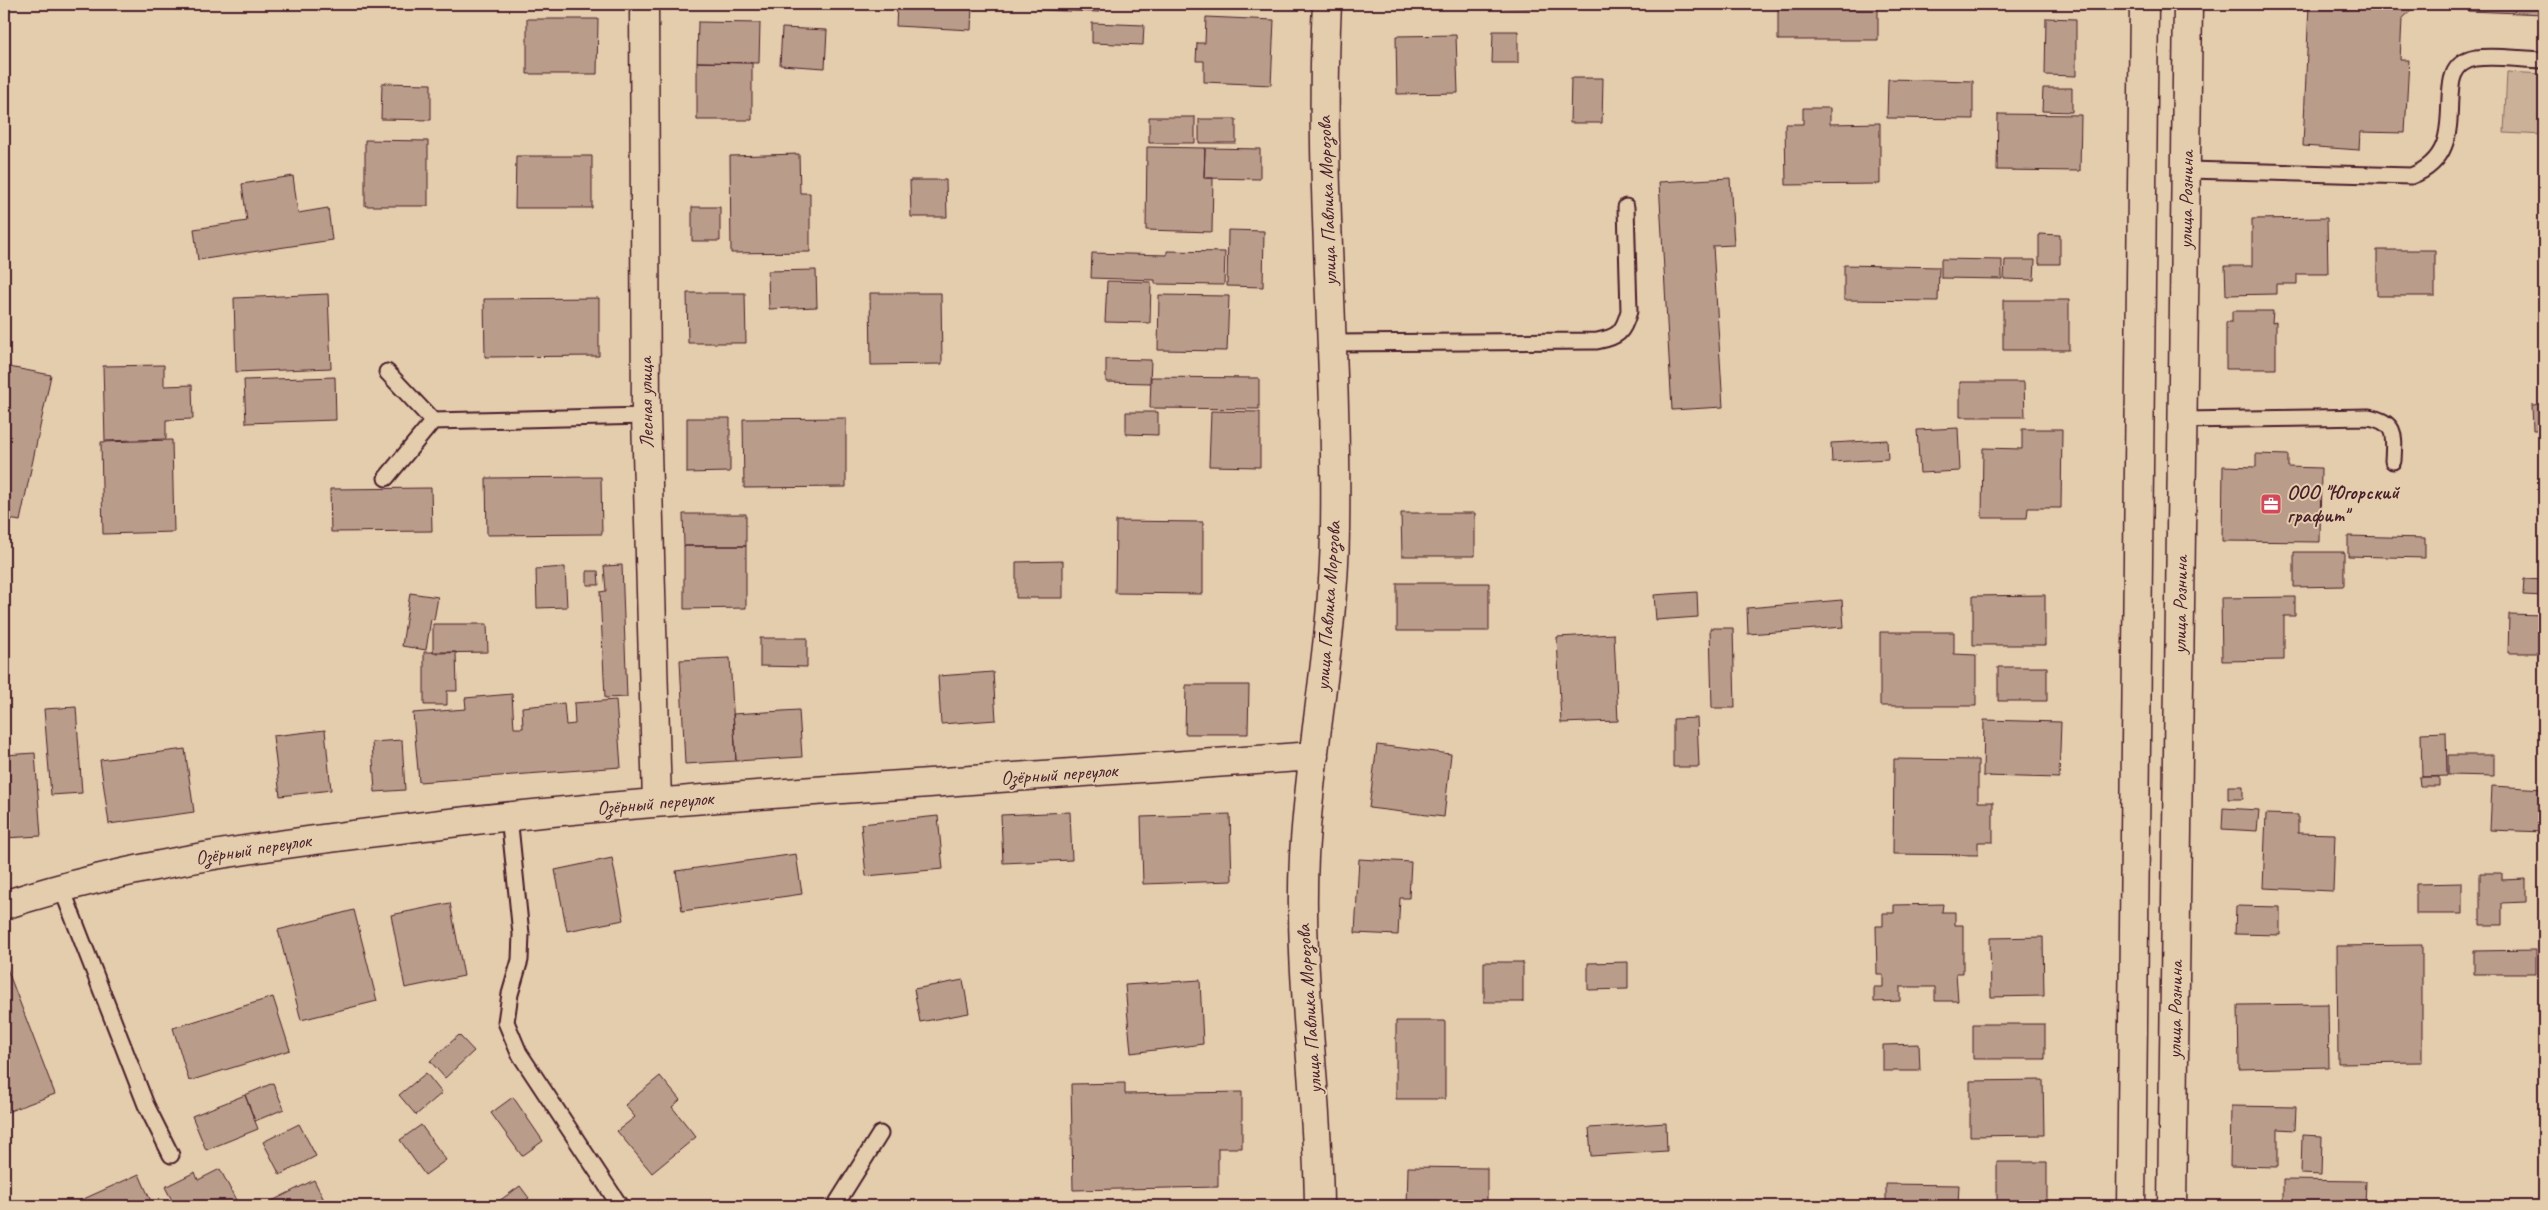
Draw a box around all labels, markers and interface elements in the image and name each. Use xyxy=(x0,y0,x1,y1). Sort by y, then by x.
street label: улица Павлика Морозова xyxy=(1312,115,1343,287)
street label: улица Рознина xyxy=(2173,149,2199,250)
street label: Лесная улица xyxy=(633,355,659,449)
place label: ООО "Югорский графит" xyxy=(2287,480,2401,528)
office icon: ООО "Югорский графит" xyxy=(2259,492,2283,516)
street label: улица Павлика Морозова xyxy=(1310,519,1347,693)
street label: улица Рознина xyxy=(2167,554,2193,655)
street label: Озёрный переулок xyxy=(1000,757,1120,792)
street label: Озёрный переулок xyxy=(596,785,716,822)
street label: Озёрный переулок xyxy=(193,827,314,871)
street label: улица Павлика Морозова xyxy=(1291,922,1328,1095)
street label: улица Рознина xyxy=(2162,959,2188,1060)

